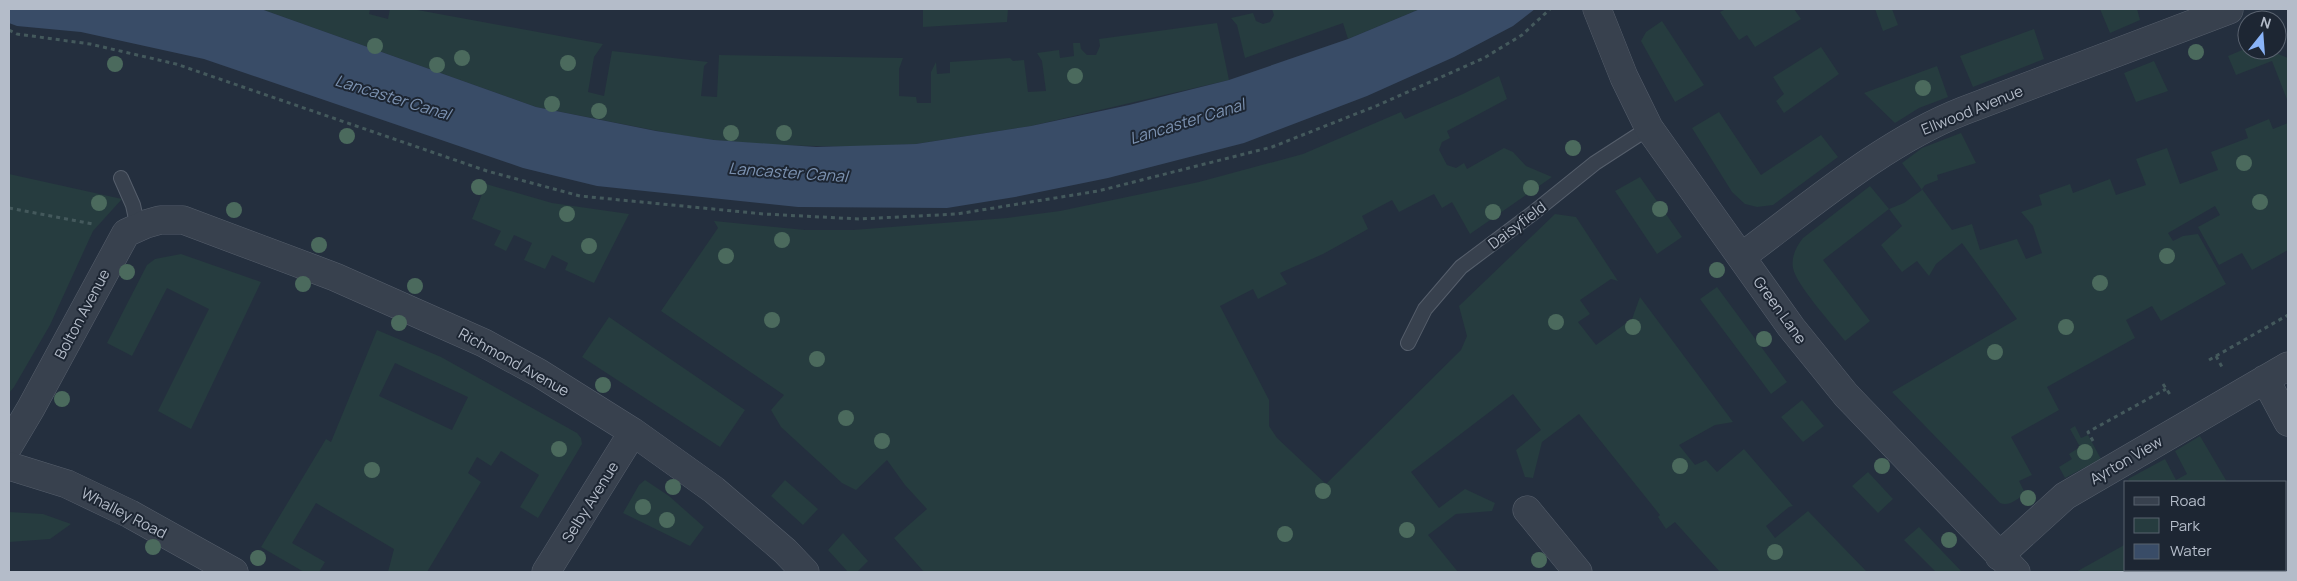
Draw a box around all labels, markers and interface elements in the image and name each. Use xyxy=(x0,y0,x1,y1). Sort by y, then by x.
north arrow xyxy=(2237,10,2287,60)
text: N xyxy=(2258,12,2274,33)
water label: Lancaster Canal xyxy=(333,69,456,126)
street label: Ellwood Avenue xyxy=(1918,80,2026,140)
water label: Lancaster Canal xyxy=(1127,92,1250,149)
water label: Lancaster Canal xyxy=(728,157,851,187)
street label: Daisyfield xyxy=(1484,196,1550,254)
street label: Bolton Avenue xyxy=(49,265,115,363)
street label: Green Lane xyxy=(1748,272,1812,348)
street label: Richmond Avenue xyxy=(455,323,573,401)
street label: Ayrton View xyxy=(2086,430,2167,489)
street label: Selby Avenue xyxy=(557,457,623,547)
legend xyxy=(2124,481,2287,571)
street label: Whalley Road xyxy=(78,482,170,544)
text: Road xyxy=(2170,490,2206,511)
text: Park xyxy=(2170,515,2200,536)
text: Water xyxy=(2170,540,2212,561)

